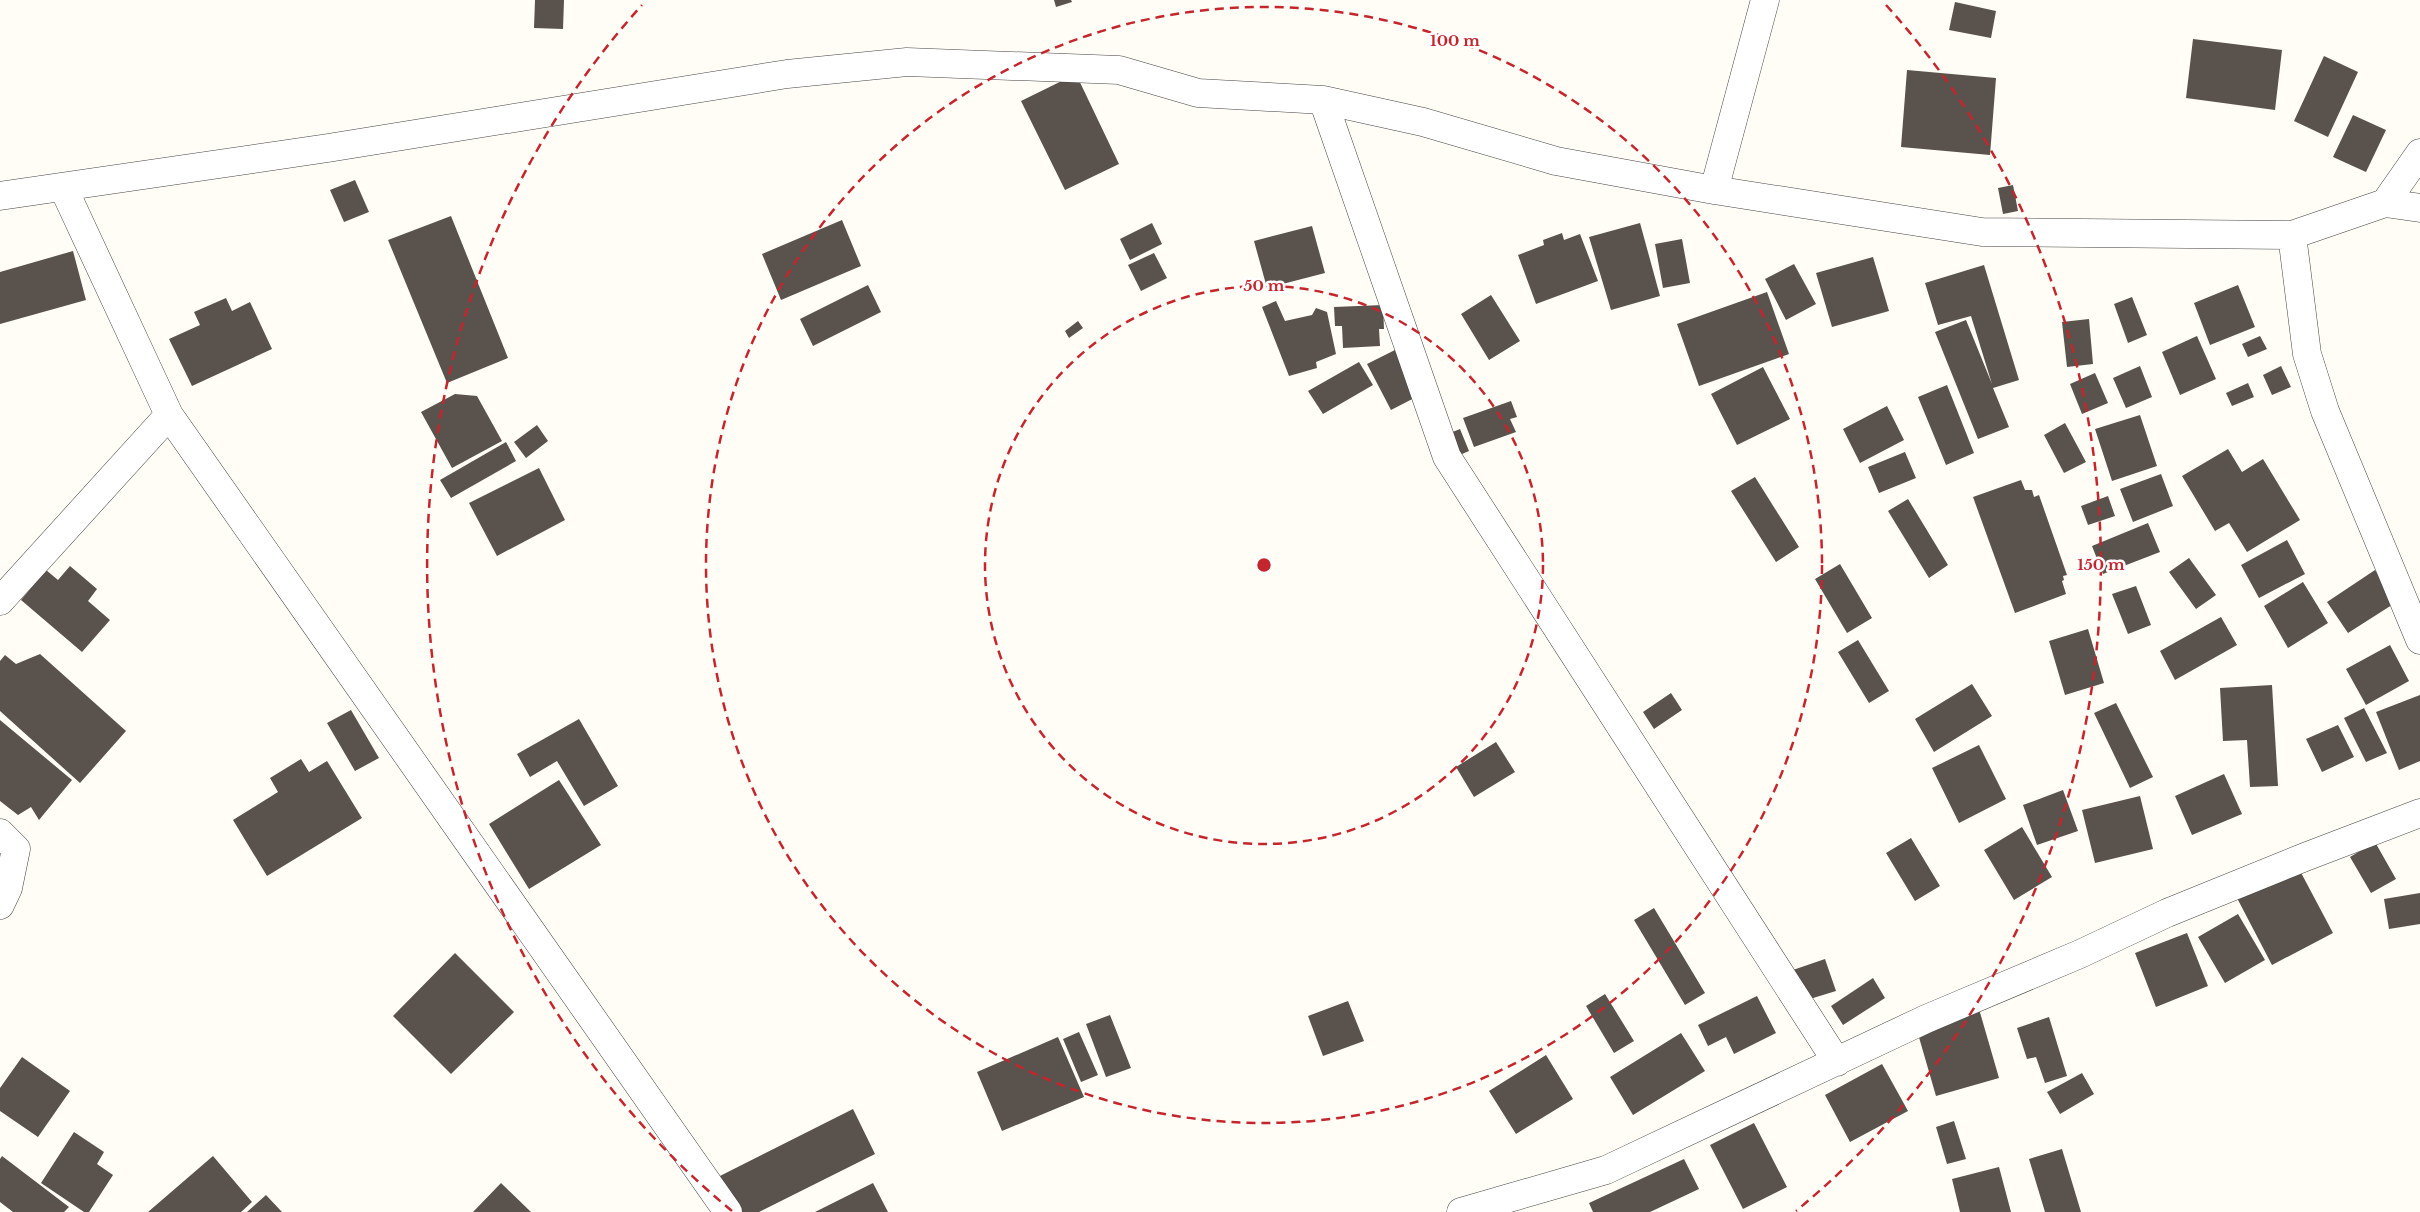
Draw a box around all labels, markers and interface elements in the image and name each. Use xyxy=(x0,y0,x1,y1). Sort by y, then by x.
text: 100 m xyxy=(1430,31,1480,50)
text: 50 m xyxy=(1244,276,1285,295)
text: 150 m xyxy=(2077,555,2125,574)
centre of rings xyxy=(1255,556,1273,574)

